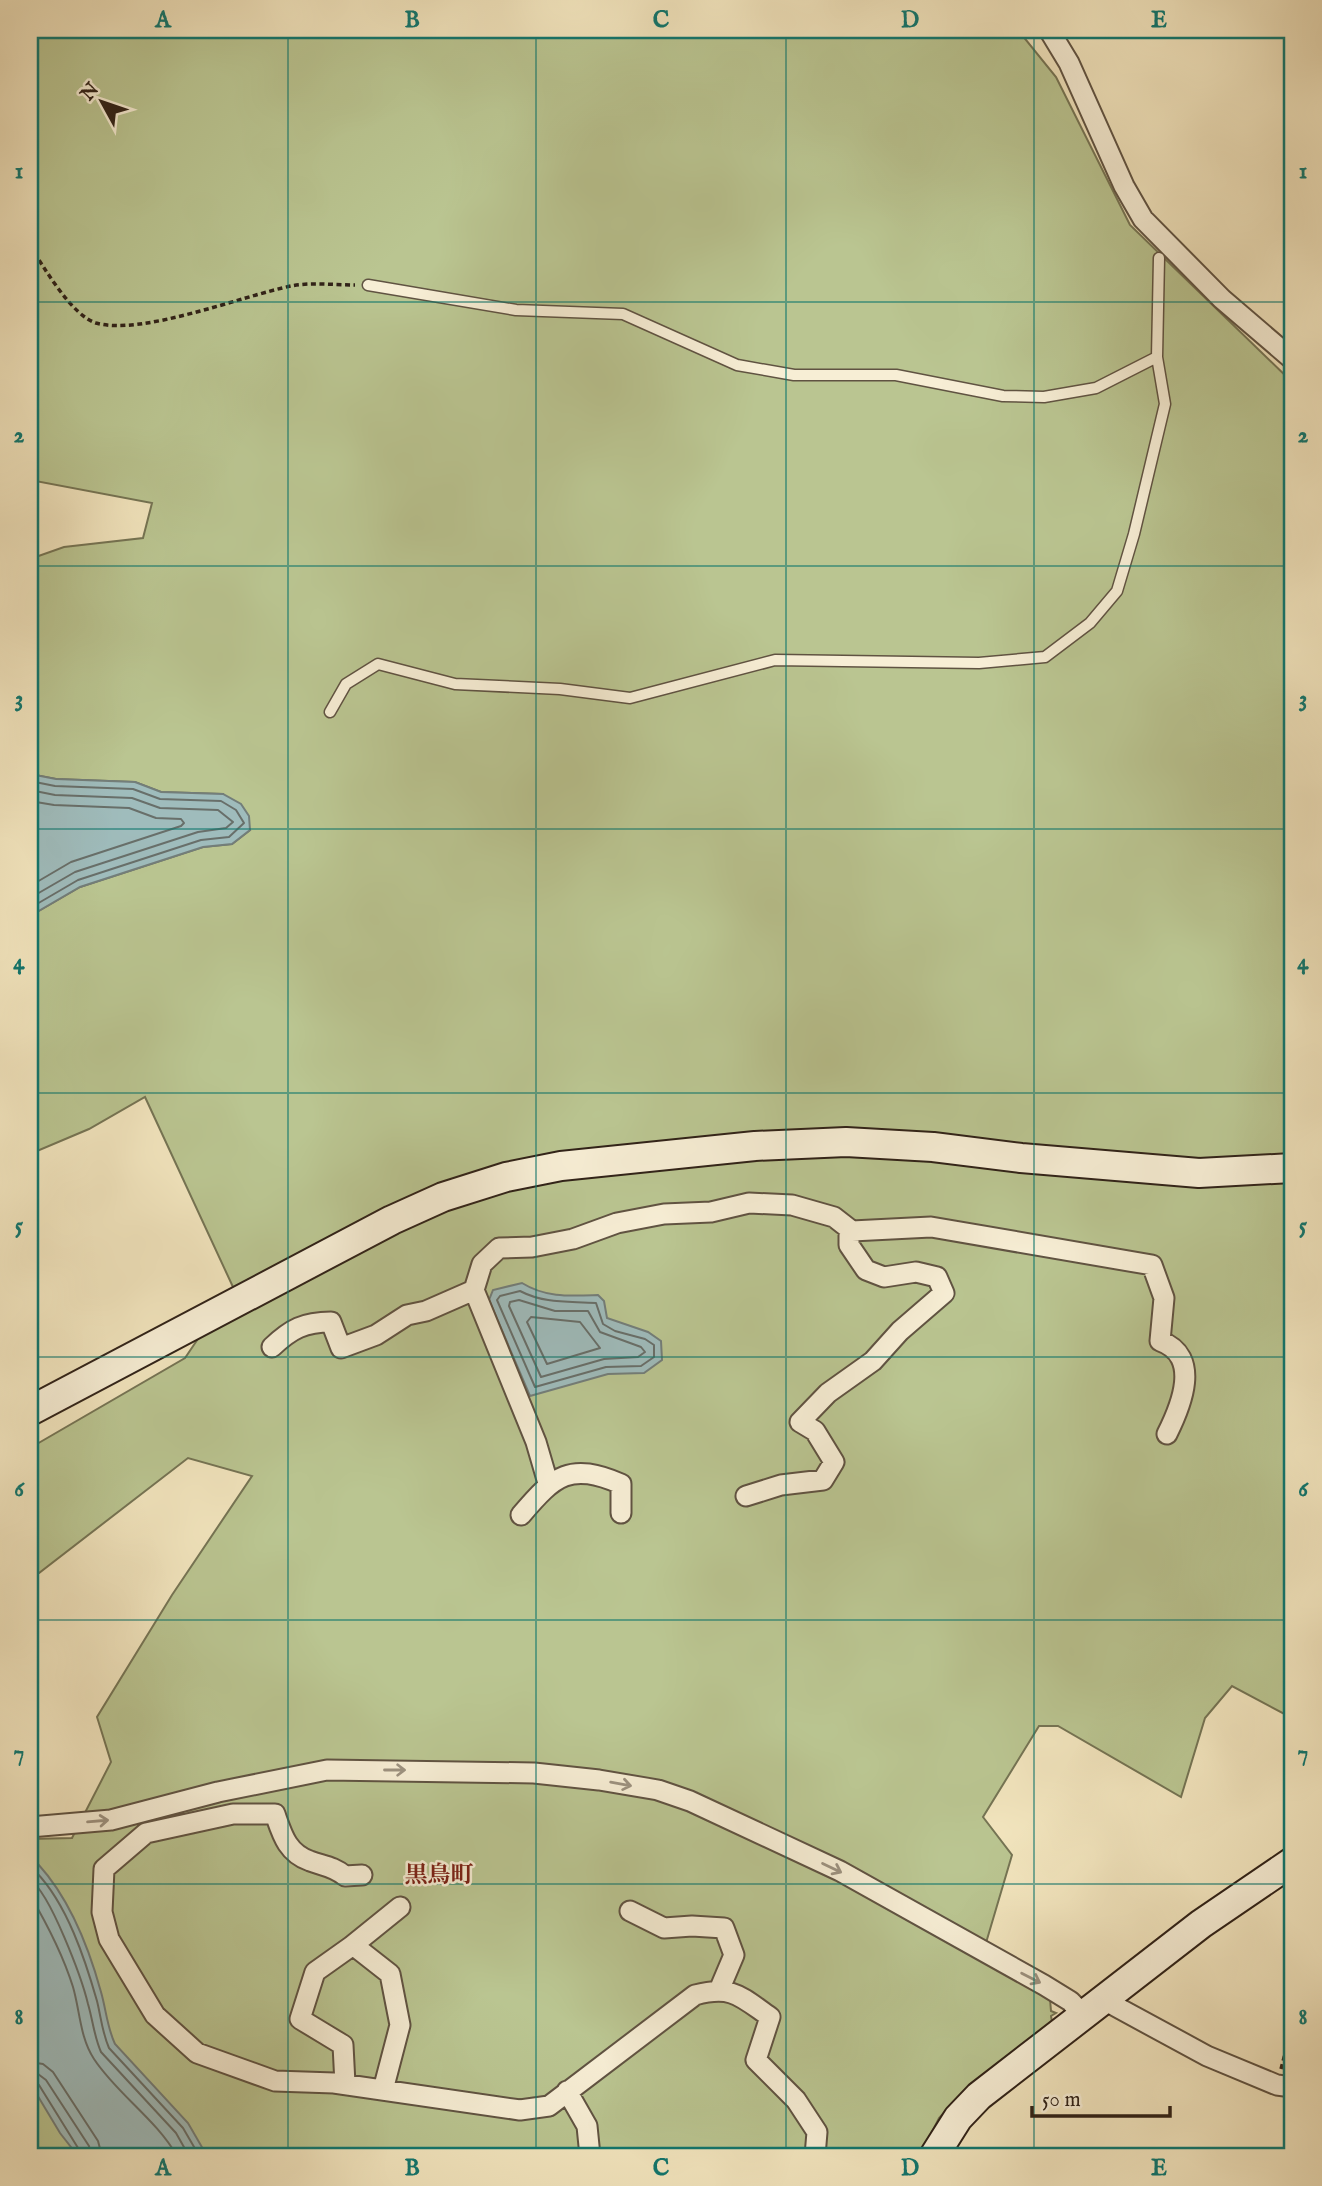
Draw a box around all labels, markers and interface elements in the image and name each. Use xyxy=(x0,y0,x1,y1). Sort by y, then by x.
text: A xyxy=(154,6,172,35)
text: B xyxy=(404,6,420,35)
text: C xyxy=(653,6,670,35)
text: D xyxy=(901,6,919,35)
text: E xyxy=(1151,6,1167,35)
north arrow xyxy=(66,66,136,136)
text: N xyxy=(75,78,105,107)
text: 1 xyxy=(15,157,23,186)
text: 1 xyxy=(1299,157,1307,186)
text: 2 xyxy=(14,421,25,450)
text: 2 xyxy=(1298,421,1309,450)
text: 3 xyxy=(15,685,23,714)
text: 3 xyxy=(1299,685,1307,714)
text: 4 xyxy=(13,948,25,977)
text: 4 xyxy=(1297,948,1309,977)
text: 5 xyxy=(15,1212,24,1241)
text: 5 xyxy=(1299,1212,1308,1241)
text: 6 xyxy=(14,1475,25,1504)
text: 6 xyxy=(1298,1475,1309,1504)
text: 7 xyxy=(14,1739,24,1768)
text: 7 xyxy=(1298,1739,1308,1768)
one-way arrow xyxy=(383,1764,406,1777)
one-way arrow xyxy=(610,1778,632,1791)
one-way arrow xyxy=(86,1814,109,1827)
district label: 黒鳥町 xyxy=(405,1861,474,1890)
one-way arrow xyxy=(821,1861,842,1875)
one-way arrow xyxy=(1020,1971,1041,1985)
text: 8 xyxy=(14,2003,24,2032)
text: 8 xyxy=(1298,2003,1308,2032)
scale bar xyxy=(1032,2074,1170,2118)
text: 50 m xyxy=(1042,2087,1081,2114)
text: A xyxy=(154,2154,172,2183)
text: B xyxy=(404,2154,420,2183)
text: C xyxy=(653,2154,670,2183)
text: D xyxy=(901,2154,919,2183)
text: E xyxy=(1151,2154,1167,2183)

